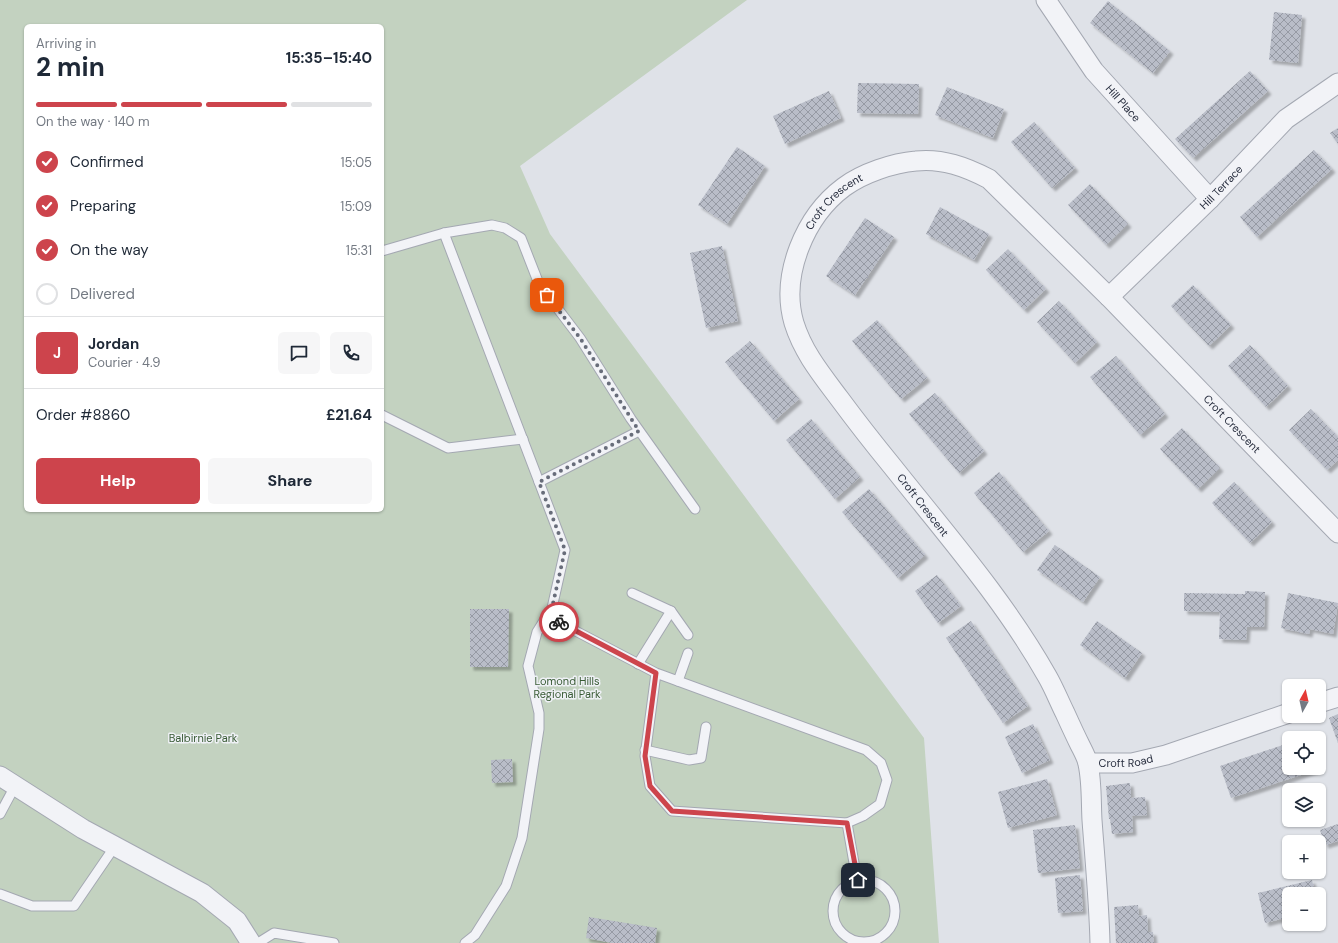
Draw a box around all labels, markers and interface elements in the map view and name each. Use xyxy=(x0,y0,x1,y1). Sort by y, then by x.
text: Arriving in xyxy=(36,35,96,52)
text: 15:35–15:40 xyxy=(286,48,372,68)
text: 2 min xyxy=(36,50,105,84)
street label: Hill Place xyxy=(1103,82,1143,125)
text: On the way · 140 m xyxy=(36,113,150,130)
icon: check xyxy=(36,151,58,173)
text: Confirmed xyxy=(70,152,144,172)
text: 15:05 xyxy=(341,154,372,171)
street label: Hill Terrace xyxy=(1197,162,1246,212)
street label: Croft Crescent xyxy=(802,170,865,232)
icon: check xyxy=(36,195,58,217)
text: Preparing xyxy=(70,196,136,216)
text: 15:09 xyxy=(340,198,372,215)
icon: check xyxy=(36,239,58,261)
text: On the way xyxy=(70,240,149,260)
text: 15:31 xyxy=(346,242,372,259)
pin xyxy=(530,278,564,312)
text: Delivered xyxy=(70,284,135,304)
icon: bag xyxy=(536,284,558,306)
button: chat xyxy=(278,332,320,374)
button: phone xyxy=(330,332,372,374)
text: Jordan xyxy=(88,334,139,354)
text: J xyxy=(53,343,61,363)
text: Courier · 4.9 xyxy=(88,354,160,371)
street label: Croft Crescent xyxy=(1201,392,1264,456)
text: Order #8860 xyxy=(36,405,130,425)
text: £21.64 xyxy=(326,405,372,425)
button: Help xyxy=(36,458,200,504)
button: Share xyxy=(208,458,372,504)
street label: Croft Crescent xyxy=(894,471,952,539)
courier xyxy=(539,602,579,642)
icon: bike xyxy=(548,611,570,633)
park label: Lomond Hills Regional Park xyxy=(533,674,601,701)
north arrow xyxy=(1282,679,1326,723)
map controls xyxy=(1282,679,1326,931)
park label: Balbirnie Park xyxy=(169,731,238,745)
button: locate xyxy=(1282,731,1326,775)
street label: Croft Road xyxy=(1099,751,1155,770)
button: layers xyxy=(1282,783,1326,827)
button: + xyxy=(1282,835,1326,879)
pin xyxy=(841,863,875,897)
icon: home xyxy=(847,869,869,891)
button: − xyxy=(1282,887,1326,931)

